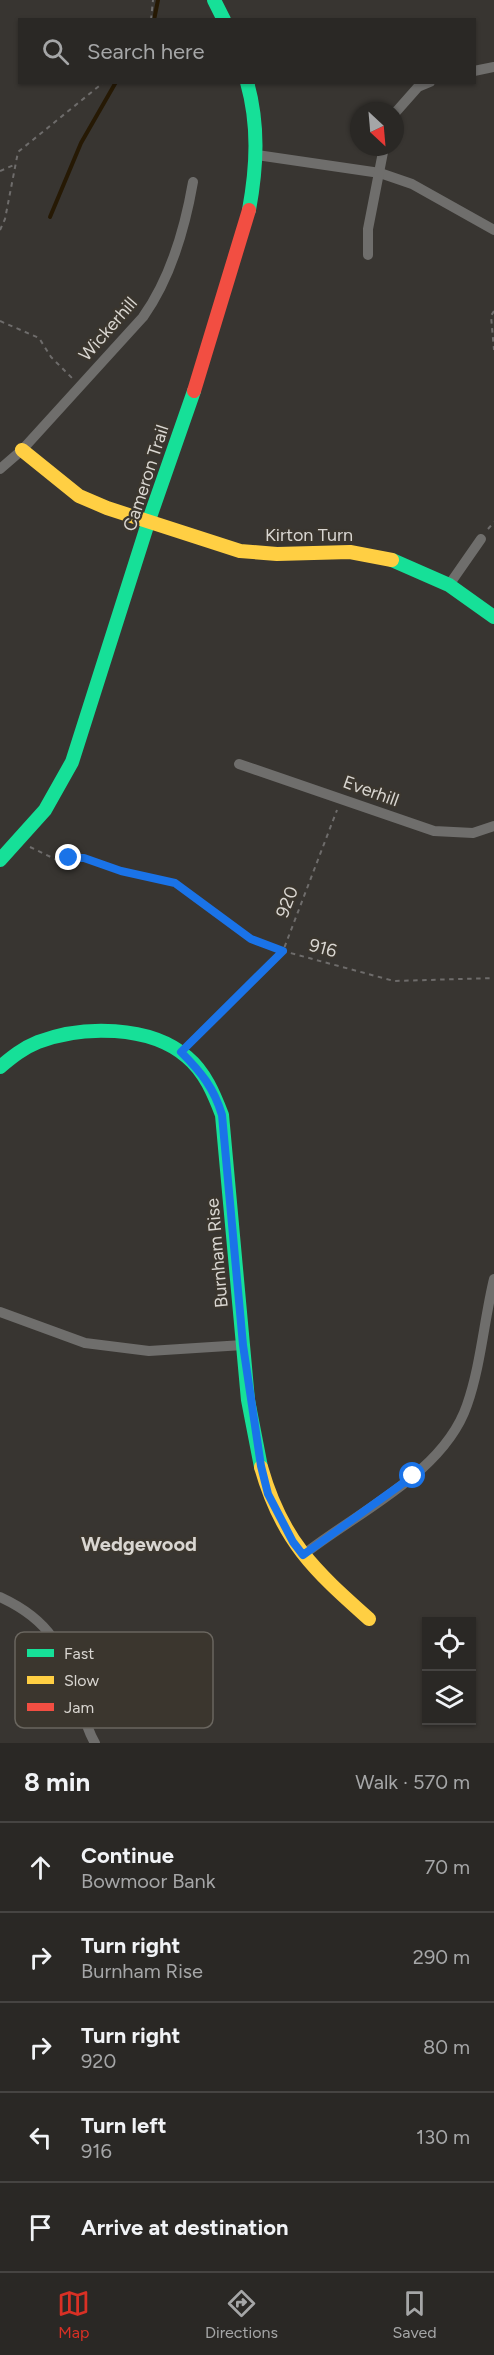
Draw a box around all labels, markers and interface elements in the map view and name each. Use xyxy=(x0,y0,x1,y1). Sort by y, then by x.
search box xyxy=(18,18,476,84)
icon: search xyxy=(39,35,72,68)
text: Search here xyxy=(87,38,205,65)
north arrow xyxy=(350,102,404,156)
street label: Wickerhill xyxy=(74,292,142,366)
street label: Cameron Trail xyxy=(118,422,174,534)
street label: Kirton Turn xyxy=(265,524,353,546)
street label: Everhill xyxy=(340,771,402,811)
route end xyxy=(55,844,81,870)
street label: 920 xyxy=(271,883,303,921)
street label: 916 xyxy=(307,934,339,962)
street label: Burnham Rise xyxy=(201,1197,233,1309)
route start xyxy=(399,1462,425,1488)
district label: Wedgewood xyxy=(81,1532,197,1556)
map controls xyxy=(422,1617,476,1725)
button: locate xyxy=(422,1617,476,1671)
legend xyxy=(15,1632,213,1728)
text: Fast xyxy=(64,1644,94,1663)
text: Slow xyxy=(64,1671,99,1690)
button: layers xyxy=(422,1671,476,1725)
text: Jam xyxy=(64,1698,94,1717)
text: 8 min xyxy=(24,1766,90,1798)
text: Walk · 570 m xyxy=(355,1770,470,1794)
text: Continue xyxy=(81,1842,174,1869)
icon: ahead xyxy=(24,1851,57,1884)
text: 70 m xyxy=(424,1855,470,1879)
text: Bowmoor Bank xyxy=(81,1869,215,1893)
text: Turn right xyxy=(81,1932,180,1959)
icon: right xyxy=(24,1941,57,1974)
text: 290 m xyxy=(413,1945,470,1969)
text: Burnham Rise xyxy=(81,1959,203,1983)
text: Turn right xyxy=(81,2022,180,2049)
icon: right xyxy=(24,2031,57,2064)
text: 80 m xyxy=(423,2035,470,2059)
text: 920 xyxy=(81,2049,116,2073)
text: Turn left xyxy=(81,2112,167,2139)
icon: left xyxy=(24,2121,57,2154)
text: 130 m xyxy=(416,2125,470,2149)
text: 916 xyxy=(81,2139,112,2163)
icon: arrive xyxy=(24,2211,57,2244)
text: Arrive at destination xyxy=(81,2214,289,2241)
tab: Map xyxy=(57,2287,90,2342)
tab: Directions xyxy=(205,2287,278,2342)
tab: Saved xyxy=(393,2287,437,2342)

